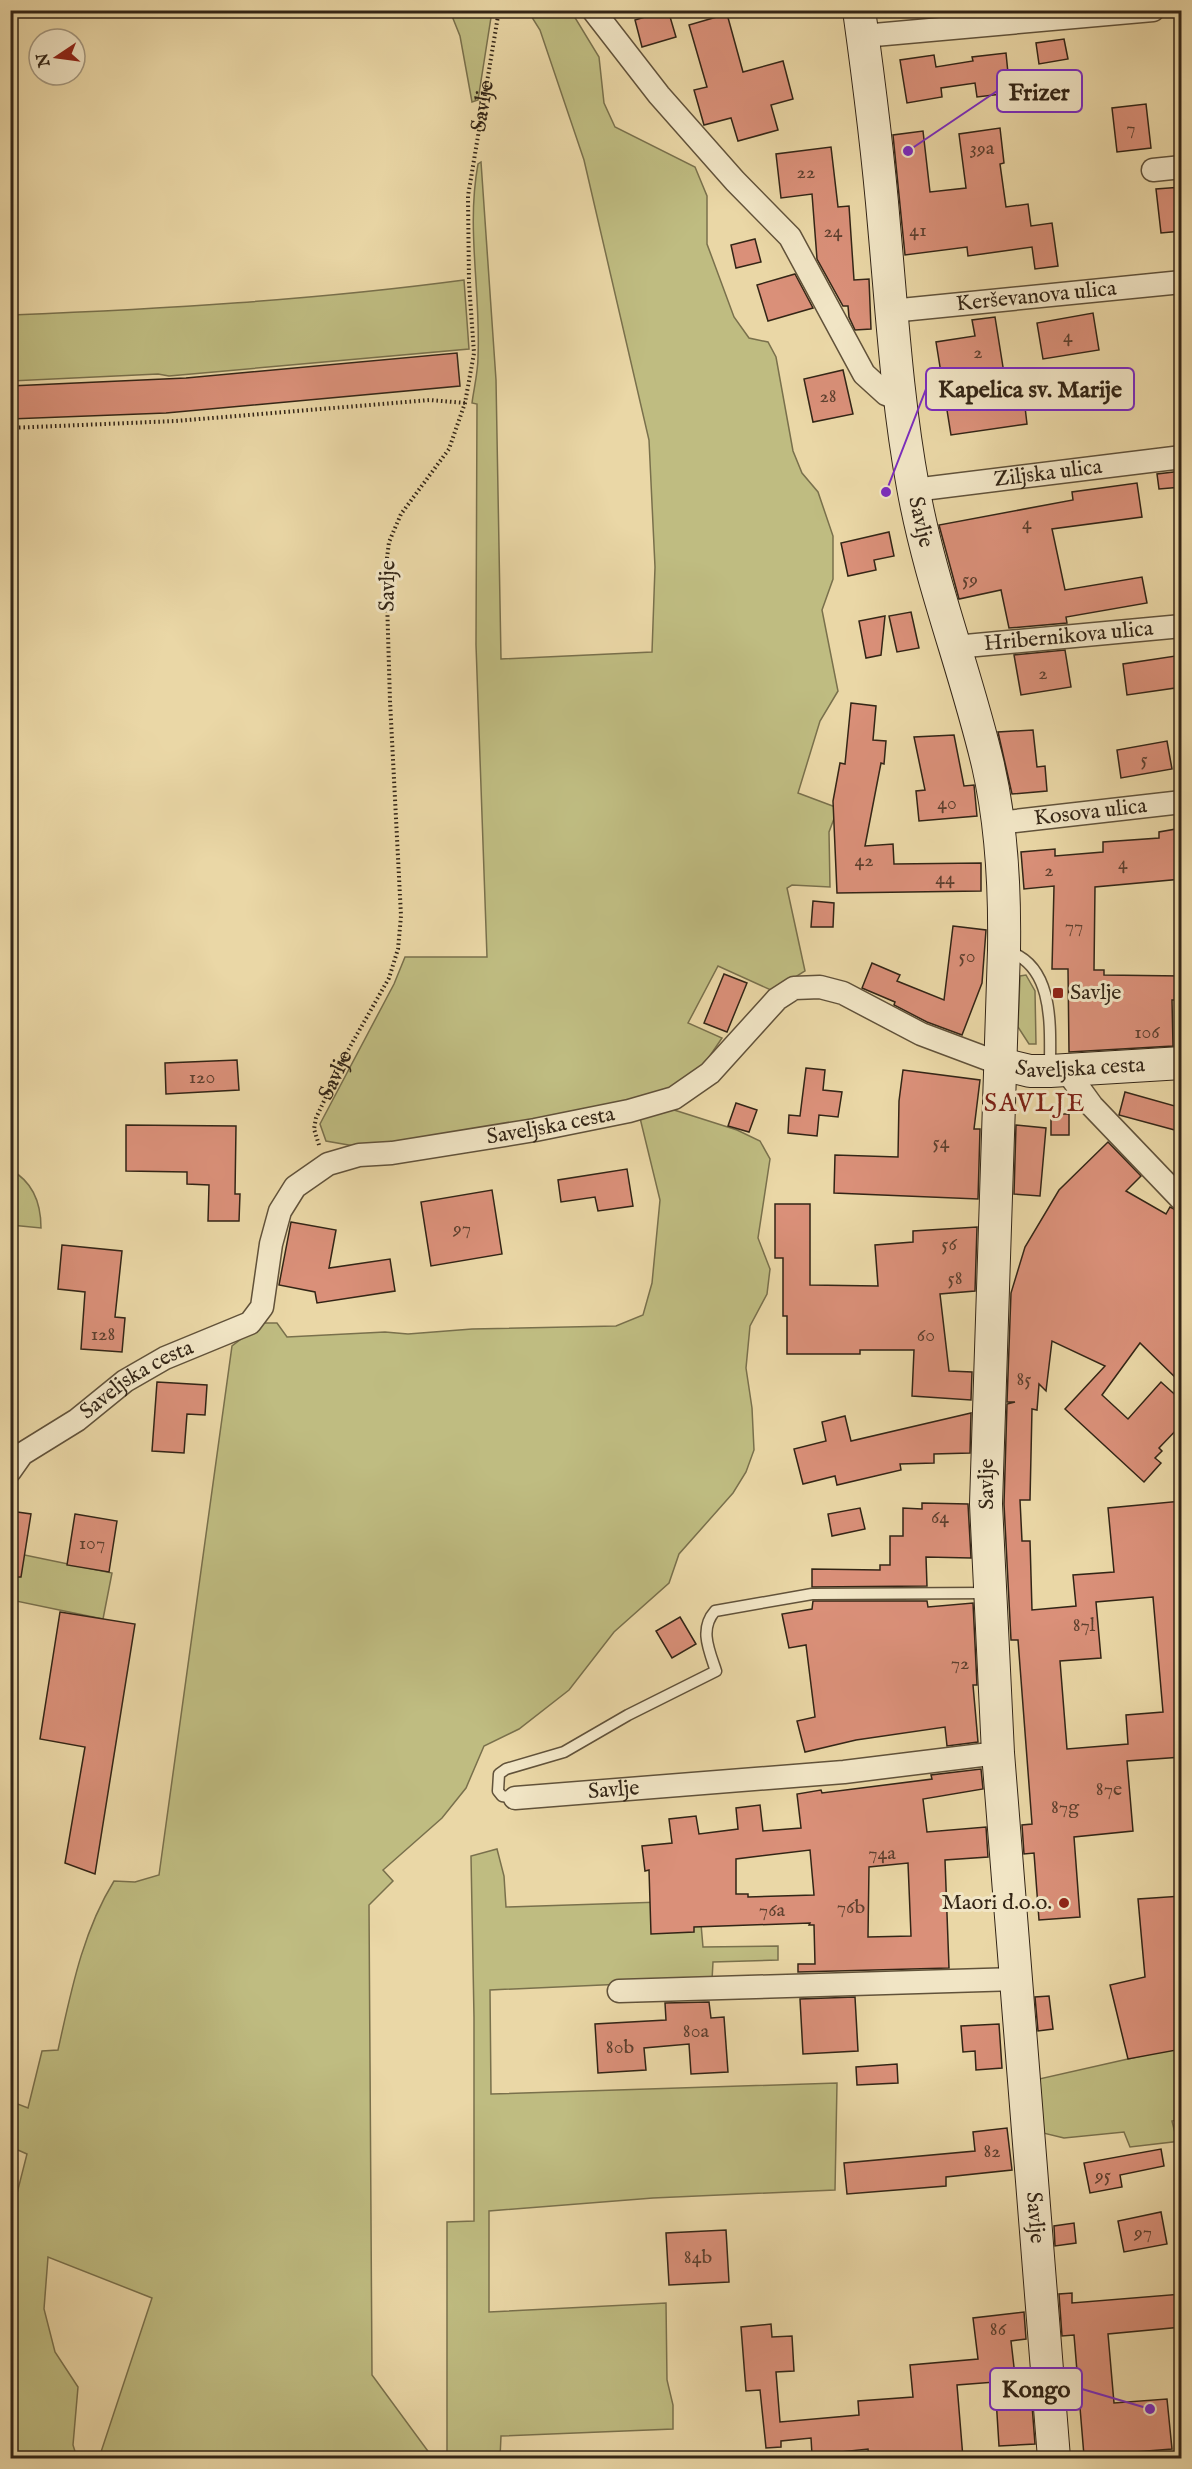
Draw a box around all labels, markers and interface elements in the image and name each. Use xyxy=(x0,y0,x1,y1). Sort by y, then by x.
north arrow xyxy=(27,27,87,87)
text: N xyxy=(33,51,56,70)
callout: Frizer xyxy=(997,70,1082,112)
street label: Savlje xyxy=(465,78,501,134)
text: Frizer xyxy=(1008,78,1070,109)
house number: 7 xyxy=(1126,116,1136,141)
house number: 39a xyxy=(970,136,995,161)
house number: 22 xyxy=(797,160,815,185)
house number: 41 xyxy=(909,218,927,243)
house number: 24 xyxy=(823,219,843,244)
street label: Kerševanova ulica xyxy=(955,275,1118,318)
house number: 4 xyxy=(1063,324,1073,349)
house number: 2 xyxy=(973,340,983,365)
callout: Kapelica sv. Marije xyxy=(926,368,1134,410)
text: Kapelica sv. Marije xyxy=(938,375,1122,406)
house number: 28 xyxy=(819,384,837,409)
street label: Ziljska ulica xyxy=(992,453,1104,494)
street label: Savlje xyxy=(901,494,940,551)
house number: 4 xyxy=(1022,511,1032,536)
street label: Savlje xyxy=(374,560,402,612)
house number: 59 xyxy=(962,567,978,592)
street label: Hribernikova ulica xyxy=(983,615,1155,658)
house number: 2 xyxy=(1038,661,1048,686)
house number: 5 xyxy=(1140,747,1148,772)
house number: 40 xyxy=(937,791,957,816)
street label: Kosova ulica xyxy=(1033,792,1149,833)
house number: 42 xyxy=(854,848,874,873)
house number: 4 xyxy=(1118,851,1128,876)
house number: 2 xyxy=(1044,858,1054,883)
house number: 44 xyxy=(935,866,955,891)
house number: 77 xyxy=(1065,914,1083,939)
house number: 50 xyxy=(959,944,976,969)
place label: Savlje xyxy=(1070,979,1121,1007)
marker: Savlje xyxy=(1051,986,1065,1000)
house number: 106 xyxy=(1134,1020,1160,1045)
street label: Savlje xyxy=(312,1046,360,1105)
street label: Saveljska cesta xyxy=(1012,1051,1146,1085)
house number: 120 xyxy=(189,1065,215,1090)
district label: SAVLJE xyxy=(984,1087,1086,1120)
street label: Saveljska cesta xyxy=(485,1100,618,1152)
house number: 54 xyxy=(933,1130,950,1155)
house number: 97 xyxy=(452,1216,471,1241)
house number: 56 xyxy=(941,1232,957,1257)
house number: 58 xyxy=(947,1266,963,1291)
house number: 128 xyxy=(91,1322,115,1347)
house number: 60 xyxy=(917,1323,935,1348)
street label: Saveljska cesta xyxy=(74,1334,198,1426)
house number: 85 xyxy=(1016,1367,1032,1392)
street label: Savlje xyxy=(973,1458,1001,1510)
house number: 64 xyxy=(931,1505,949,1530)
house number: 107 xyxy=(79,1531,105,1556)
house number: 87l xyxy=(1073,1613,1096,1638)
house number: 72 xyxy=(951,1651,969,1676)
street label: Savlje xyxy=(587,1774,640,1806)
house number: 87e xyxy=(1096,1777,1122,1802)
house number: 87g xyxy=(1051,1795,1080,1820)
house number: 74a xyxy=(868,1841,896,1866)
place label: Maori d.o.o. xyxy=(941,1889,1052,1917)
house number: 76b xyxy=(837,1895,866,1920)
marker: Maori d.o.o. xyxy=(1057,1896,1071,1910)
house number: 76a xyxy=(759,1898,786,1923)
house number: 80a xyxy=(683,2019,710,2044)
house number: 80b xyxy=(606,2035,634,2060)
house number: 82 xyxy=(983,2139,1001,2164)
house number: 95 xyxy=(1094,2163,1111,2188)
street label: Savlje xyxy=(1019,2191,1051,2244)
house number: 97 xyxy=(1133,2220,1152,2245)
house number: 84b xyxy=(684,2245,712,2270)
house number: 86 xyxy=(990,2317,1007,2342)
callout: Kongo xyxy=(990,2368,1082,2410)
text: Kongo xyxy=(1002,2375,1070,2406)

